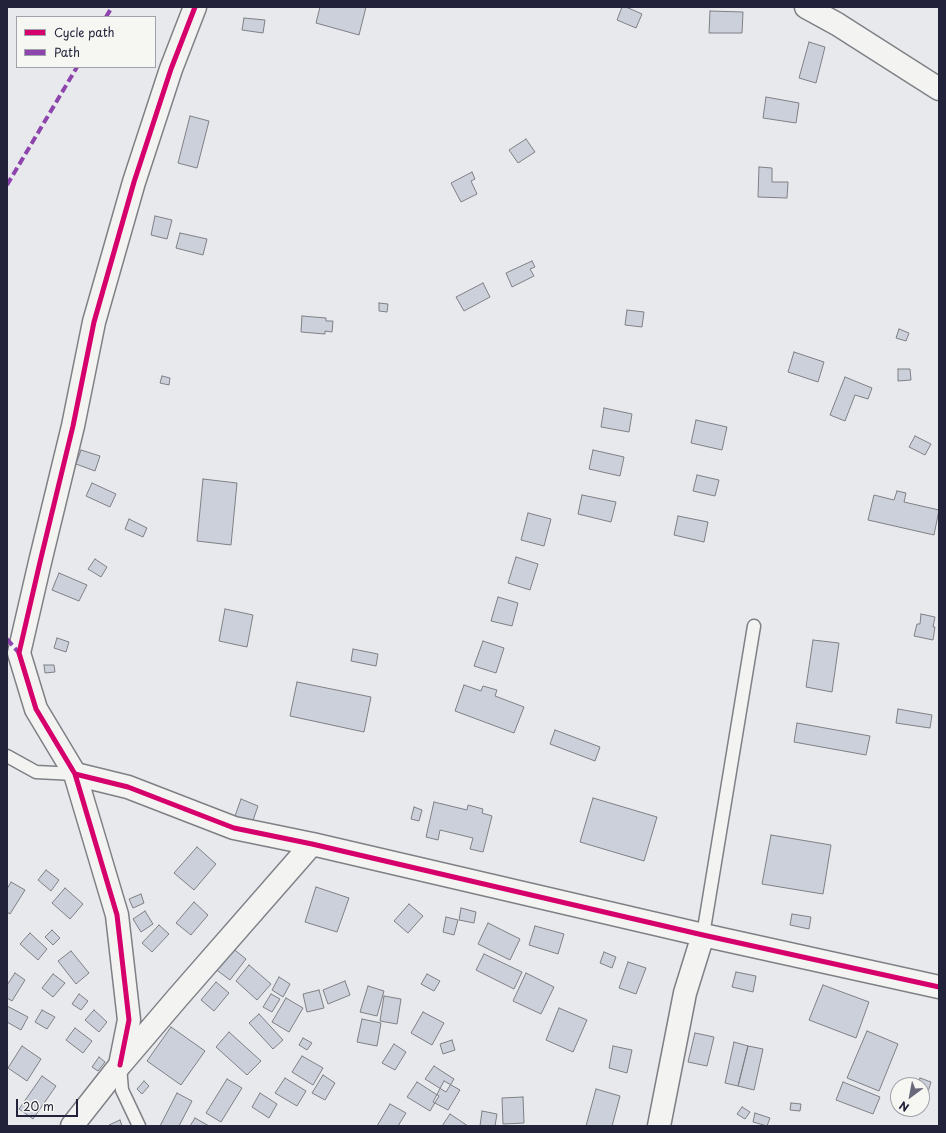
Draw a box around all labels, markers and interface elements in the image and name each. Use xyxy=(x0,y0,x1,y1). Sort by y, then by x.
legend xyxy=(16,16,156,68)
text: Cycle path xyxy=(54,23,115,41)
text: Path xyxy=(54,43,80,61)
north arrow xyxy=(890,1077,930,1117)
scale bar xyxy=(18,1091,80,1117)
text: 20 m xyxy=(23,1097,54,1115)
text: N xyxy=(896,1097,912,1116)

